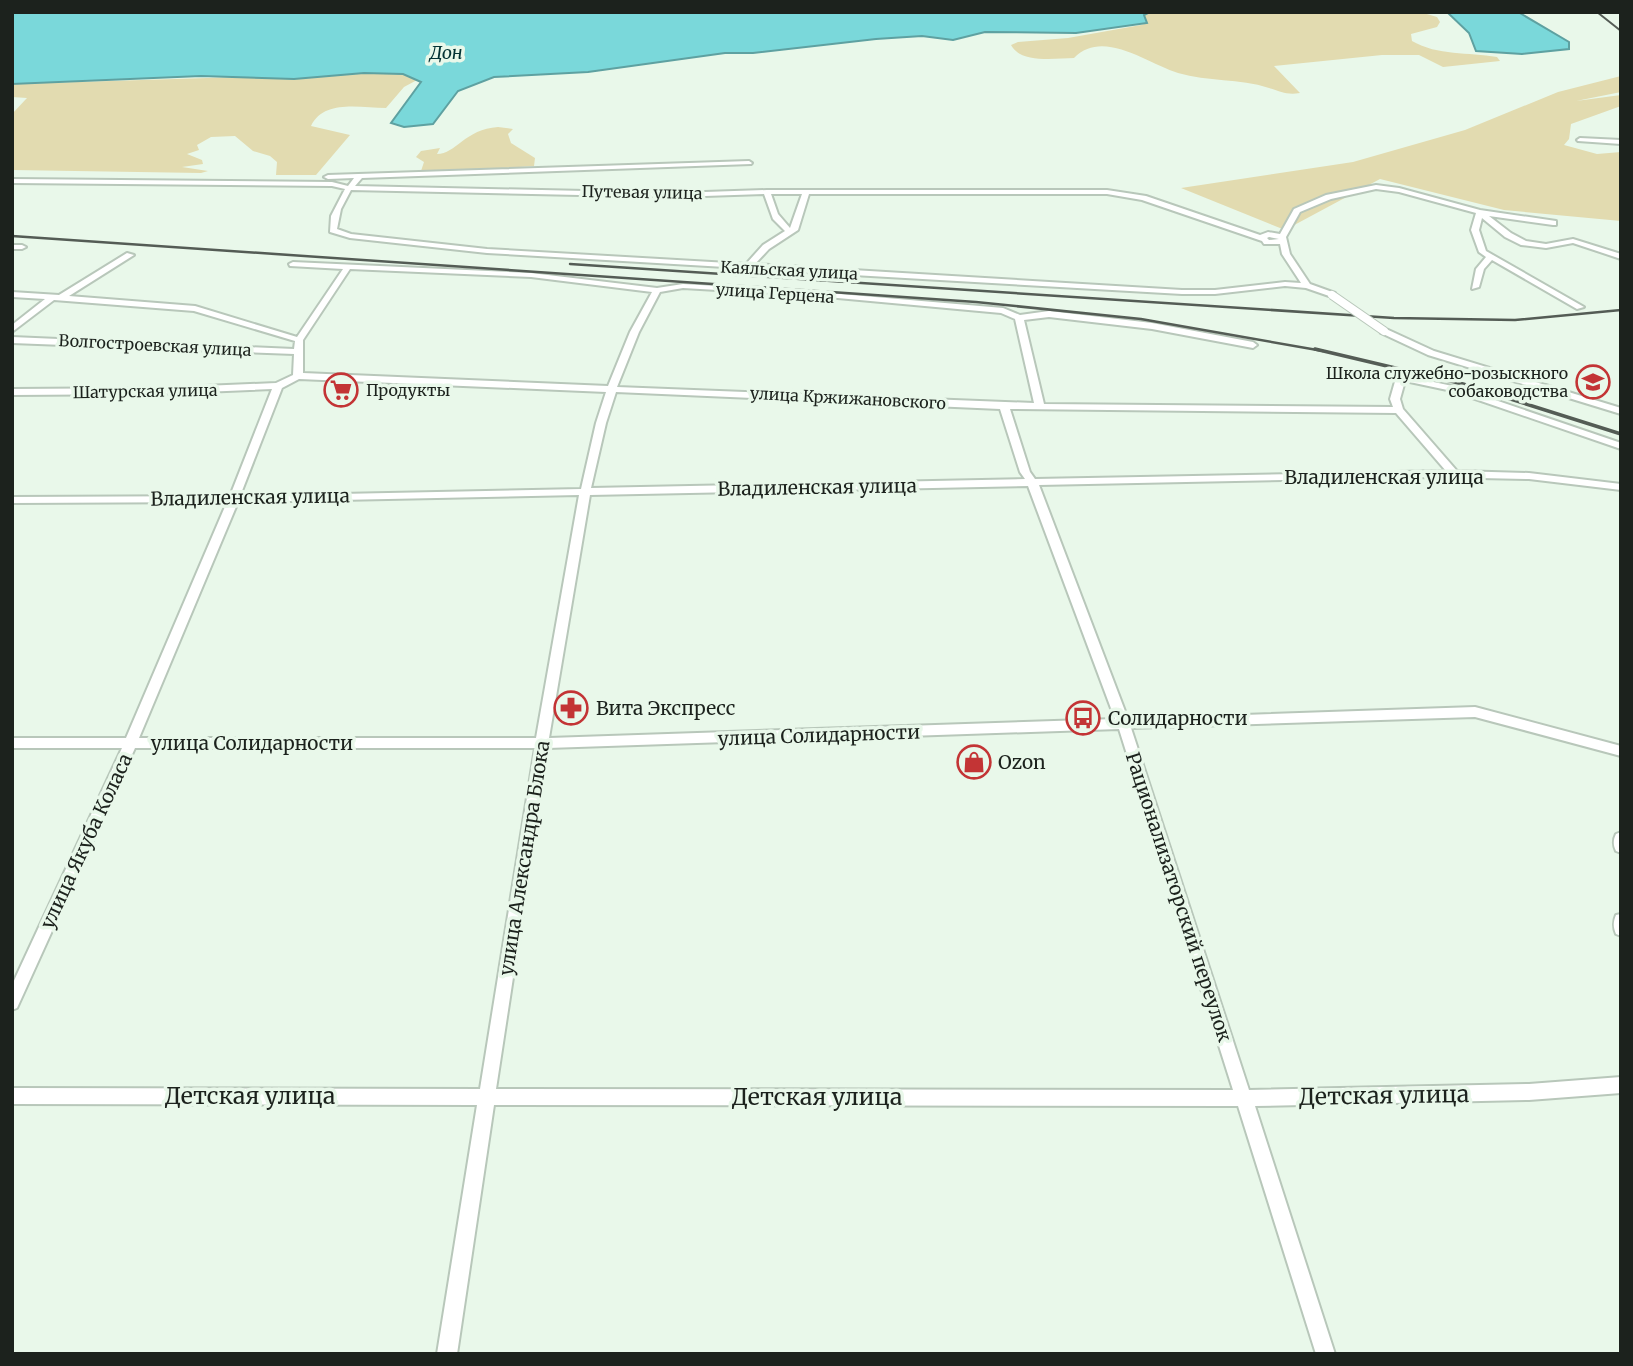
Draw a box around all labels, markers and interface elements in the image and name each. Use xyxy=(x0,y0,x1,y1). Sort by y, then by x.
water label: Дон xyxy=(427,41,463,64)
street label: Путевая улица xyxy=(581,181,703,203)
street label: Каяльская улица xyxy=(720,256,859,284)
street label: улица Герцена xyxy=(715,279,835,307)
street label: Волгостроевская улица xyxy=(58,330,252,360)
place label: Школа служебно-розыскного собаководства xyxy=(1326,363,1568,401)
school or university icon: Школа служебно-розыскного собаководства xyxy=(1574,363,1612,401)
supermarket icon: Продукты xyxy=(322,371,360,409)
street label: Шатурская улица xyxy=(72,380,218,402)
place label: Продукты xyxy=(366,380,450,400)
street label: улица Кржижановского xyxy=(750,383,946,413)
street label: Владиленская улица xyxy=(1284,465,1484,489)
street label: Владиленская улица xyxy=(717,473,917,501)
street label: Владиленская улица xyxy=(150,483,350,511)
pharmacy icon: Вита Экспресс xyxy=(552,689,590,727)
place label: Вита Экспресс xyxy=(596,696,735,720)
bus stop icon: Солидарности xyxy=(1064,699,1102,737)
place label: Солидарности xyxy=(1108,706,1248,730)
street label: улица Солидарности xyxy=(717,719,921,751)
street label: улица Солидарности xyxy=(151,731,353,755)
street label: улица Александра Блока xyxy=(494,739,554,977)
shop icon: Ozon xyxy=(955,743,993,781)
street label: Рационализаторский переулок xyxy=(1121,749,1237,1045)
street label: улица Якуба Коласа xyxy=(35,750,137,932)
place label: Ozon xyxy=(998,750,1046,774)
street label: Детская улица xyxy=(1299,1079,1469,1111)
street label: Детская улица xyxy=(165,1081,335,1110)
street label: Детская улица xyxy=(732,1082,902,1111)

